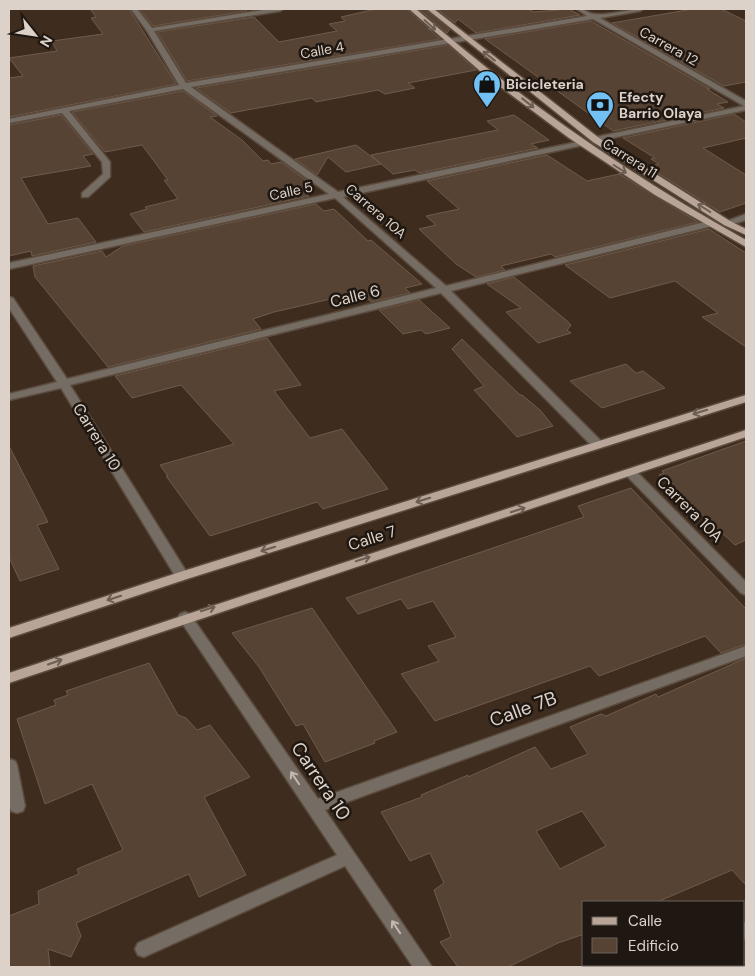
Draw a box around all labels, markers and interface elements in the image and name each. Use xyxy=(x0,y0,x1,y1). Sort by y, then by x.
north arrow xyxy=(10,10,60,60)
one-way arrow xyxy=(424,19,437,31)
street label: Carrera 12 xyxy=(636,22,702,70)
text: N xyxy=(36,33,57,50)
street label: Calle 4 xyxy=(299,37,346,63)
one-way arrow xyxy=(483,50,496,61)
shop icon: Bicicleteria xyxy=(472,69,502,108)
place label: Bicicleteria xyxy=(506,75,584,93)
place label: Efecty Barrio Olaya xyxy=(619,88,702,122)
bank icon: Efecty Barrio Olaya xyxy=(585,90,615,129)
one-way arrow xyxy=(521,98,534,109)
street label: Carrera 11 xyxy=(599,134,661,182)
one-way arrow xyxy=(613,164,627,174)
street label: Calle 5 xyxy=(268,178,314,204)
street label: Carrera 10A xyxy=(342,180,410,242)
one-way arrow xyxy=(697,203,711,213)
street label: Calle 6 xyxy=(328,280,382,312)
street label: Carrera 10 xyxy=(68,399,126,475)
one-way arrow xyxy=(692,408,708,418)
street label: Carrera 10A xyxy=(652,471,728,547)
one-way arrow xyxy=(416,496,432,505)
one-way arrow xyxy=(510,504,526,514)
street label: Calle 7 xyxy=(345,520,399,556)
one-way arrow xyxy=(261,544,277,554)
one-way arrow xyxy=(355,554,371,564)
one-way arrow xyxy=(106,594,122,604)
one-way arrow xyxy=(200,604,216,614)
one-way arrow xyxy=(47,657,62,666)
street label: Calle 7B xyxy=(486,685,560,733)
street label: Carrera 10 xyxy=(286,737,356,825)
one-way arrow xyxy=(290,771,300,785)
legend xyxy=(582,901,745,966)
text: Calle xyxy=(628,911,662,931)
one-way arrow xyxy=(391,920,401,934)
text: Edificio xyxy=(628,936,679,956)

